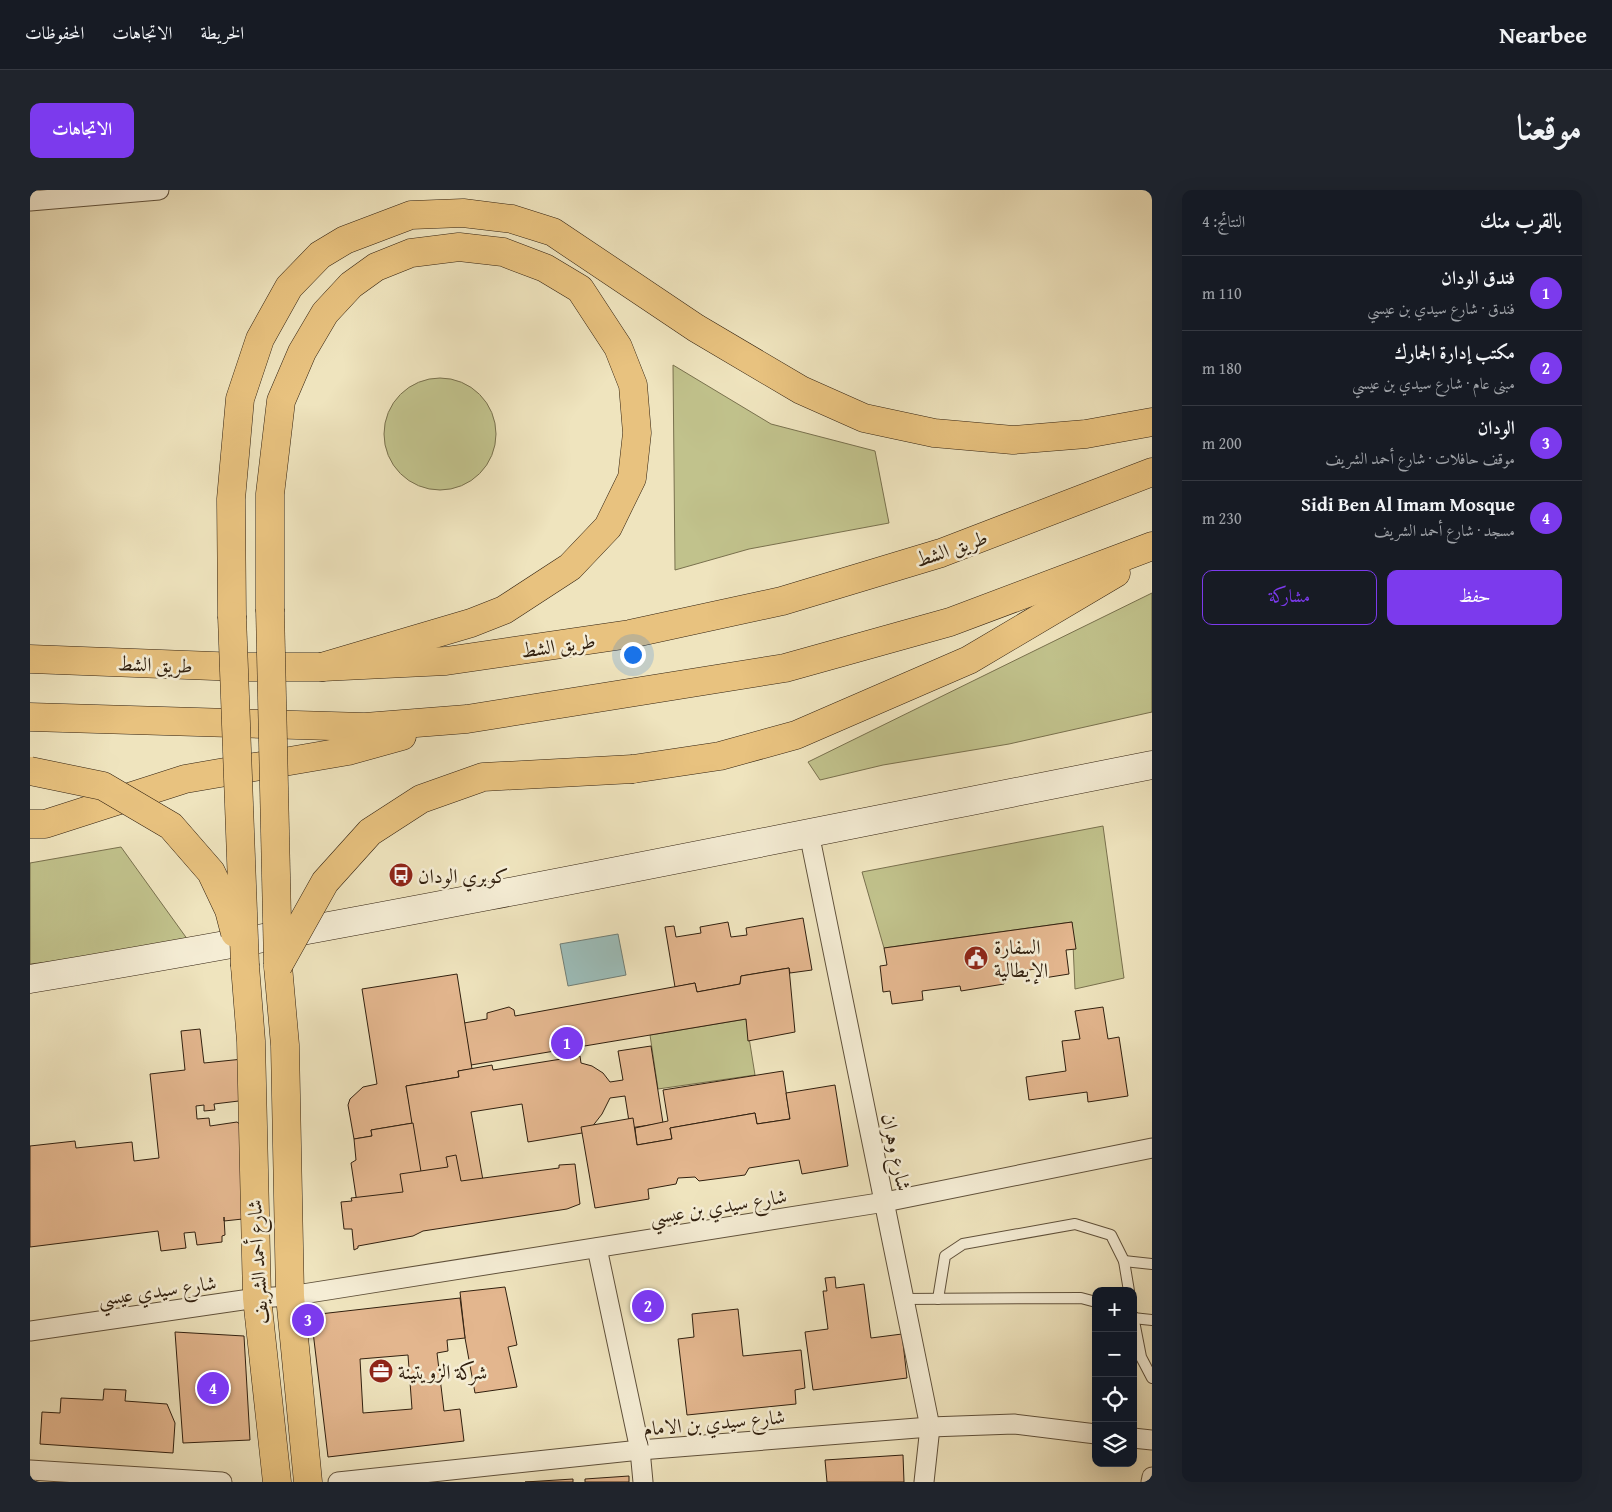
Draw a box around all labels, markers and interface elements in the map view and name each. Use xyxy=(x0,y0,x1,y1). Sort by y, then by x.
text: Nearbee xyxy=(1499,17,1587,52)
text: المحفوظات xyxy=(25,19,84,46)
text: الاتجاهات xyxy=(112,19,172,46)
text: الخريطة xyxy=(200,19,244,46)
text: موقعنا xyxy=(1517,101,1582,152)
button: الاتجاهات xyxy=(30,103,134,158)
text: بالقرب منك xyxy=(1480,205,1562,236)
text: النتائج: 4 xyxy=(1202,209,1245,233)
text: فندق الودان xyxy=(1441,263,1515,291)
text: 110 m xyxy=(1202,281,1242,305)
text: 1 xyxy=(1542,281,1550,305)
text: فندق · شارع سيدي بن عيسي xyxy=(1367,296,1515,320)
text: مكتب إدارة الجمارك xyxy=(1394,338,1515,366)
text: 180 m xyxy=(1202,356,1242,380)
text: 2 xyxy=(1542,356,1550,380)
text: مبنى عام · شارع سيدي بن عيسي xyxy=(1352,371,1515,395)
text: الودان xyxy=(1477,413,1515,441)
text: 200 m xyxy=(1202,431,1242,455)
text: 3 xyxy=(1542,431,1550,455)
text: موقف حافلات · شارع أحمد الشريف xyxy=(1325,446,1515,470)
text: Sidi Ben Al Imam Mosque xyxy=(1301,490,1515,518)
text: 230 m xyxy=(1202,506,1242,530)
text: 4 xyxy=(1542,506,1550,530)
text: مسجد · شارع أحمد الشريف xyxy=(1374,518,1515,542)
street label: طريق الشط xyxy=(911,522,991,574)
button: مشاركة xyxy=(1202,570,1377,625)
button: حفظ xyxy=(1387,570,1562,625)
street label: طريق الشط xyxy=(519,625,597,665)
your location xyxy=(620,642,646,668)
street label: طريق الشط xyxy=(117,648,193,680)
place label: كوبري الودان xyxy=(418,861,508,892)
bus stop icon: كوبري الودان xyxy=(388,862,414,888)
place label: السفارة الإيطالية xyxy=(994,932,1048,985)
public building icon: السفارة الإيطالية xyxy=(963,945,989,971)
pin: 1 xyxy=(551,1024,583,1062)
street label: شارع وهران xyxy=(871,1110,919,1194)
street label: شارع سيدي بن عيسي xyxy=(647,1181,790,1236)
street label: شارع أحمد الشريف xyxy=(239,1199,279,1325)
street label: شارع سيدي عيسي xyxy=(96,1267,219,1318)
pin: 2 xyxy=(632,1287,664,1325)
map controls xyxy=(1092,1287,1137,1467)
button: + xyxy=(1092,1287,1137,1332)
pin: 3 xyxy=(292,1301,324,1339)
button: − xyxy=(1092,1332,1137,1377)
place label: شركة الزويتينة xyxy=(398,1357,487,1386)
office icon: شركة الزويتينة xyxy=(368,1358,394,1384)
pin: 4 xyxy=(197,1369,229,1407)
button: locate xyxy=(1092,1377,1137,1422)
street label: شارع سيدي بن الامام xyxy=(642,1401,787,1447)
button: layers xyxy=(1092,1422,1137,1467)

